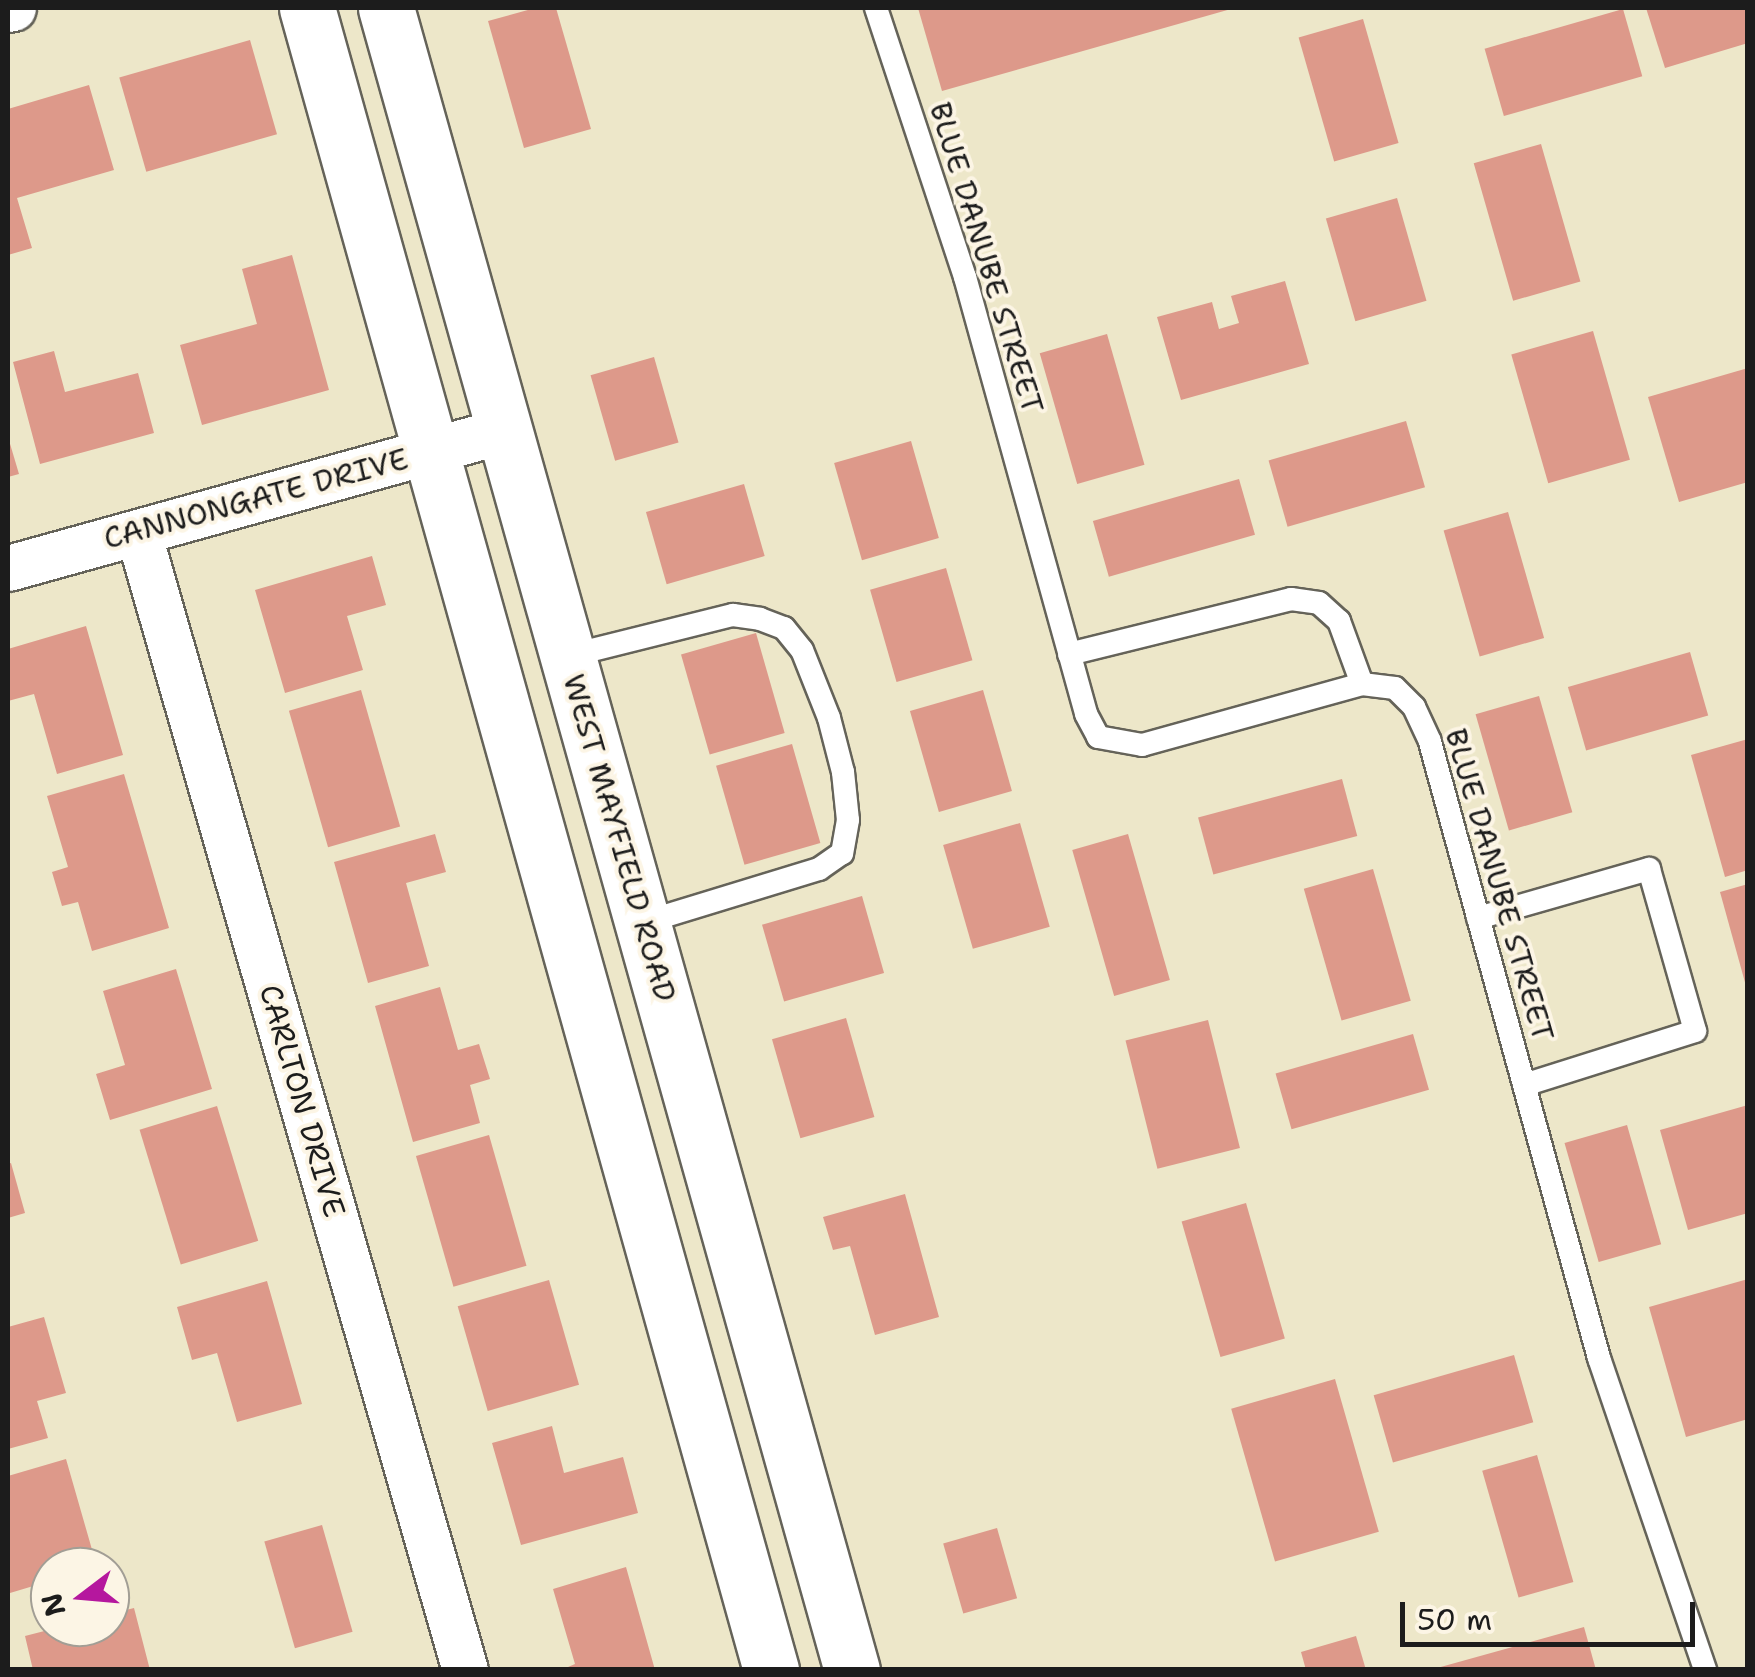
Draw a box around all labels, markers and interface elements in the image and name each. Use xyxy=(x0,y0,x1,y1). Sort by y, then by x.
street label: BLUE DANUBE STREET xyxy=(921,98,1051,418)
street label: CANNONGATE DRIVE xyxy=(100,441,412,557)
street label: WEST MAYFIELD ROAD xyxy=(555,670,683,1006)
street label: BLUE DANUBE STREET xyxy=(1437,725,1561,1045)
street label: CARLTON DRIVE xyxy=(252,981,352,1221)
north arrow xyxy=(30,1547,130,1647)
scale bar xyxy=(1405,1582,1700,1644)
text: N xyxy=(32,1589,74,1621)
text: 50 m xyxy=(1417,1599,1492,1640)

